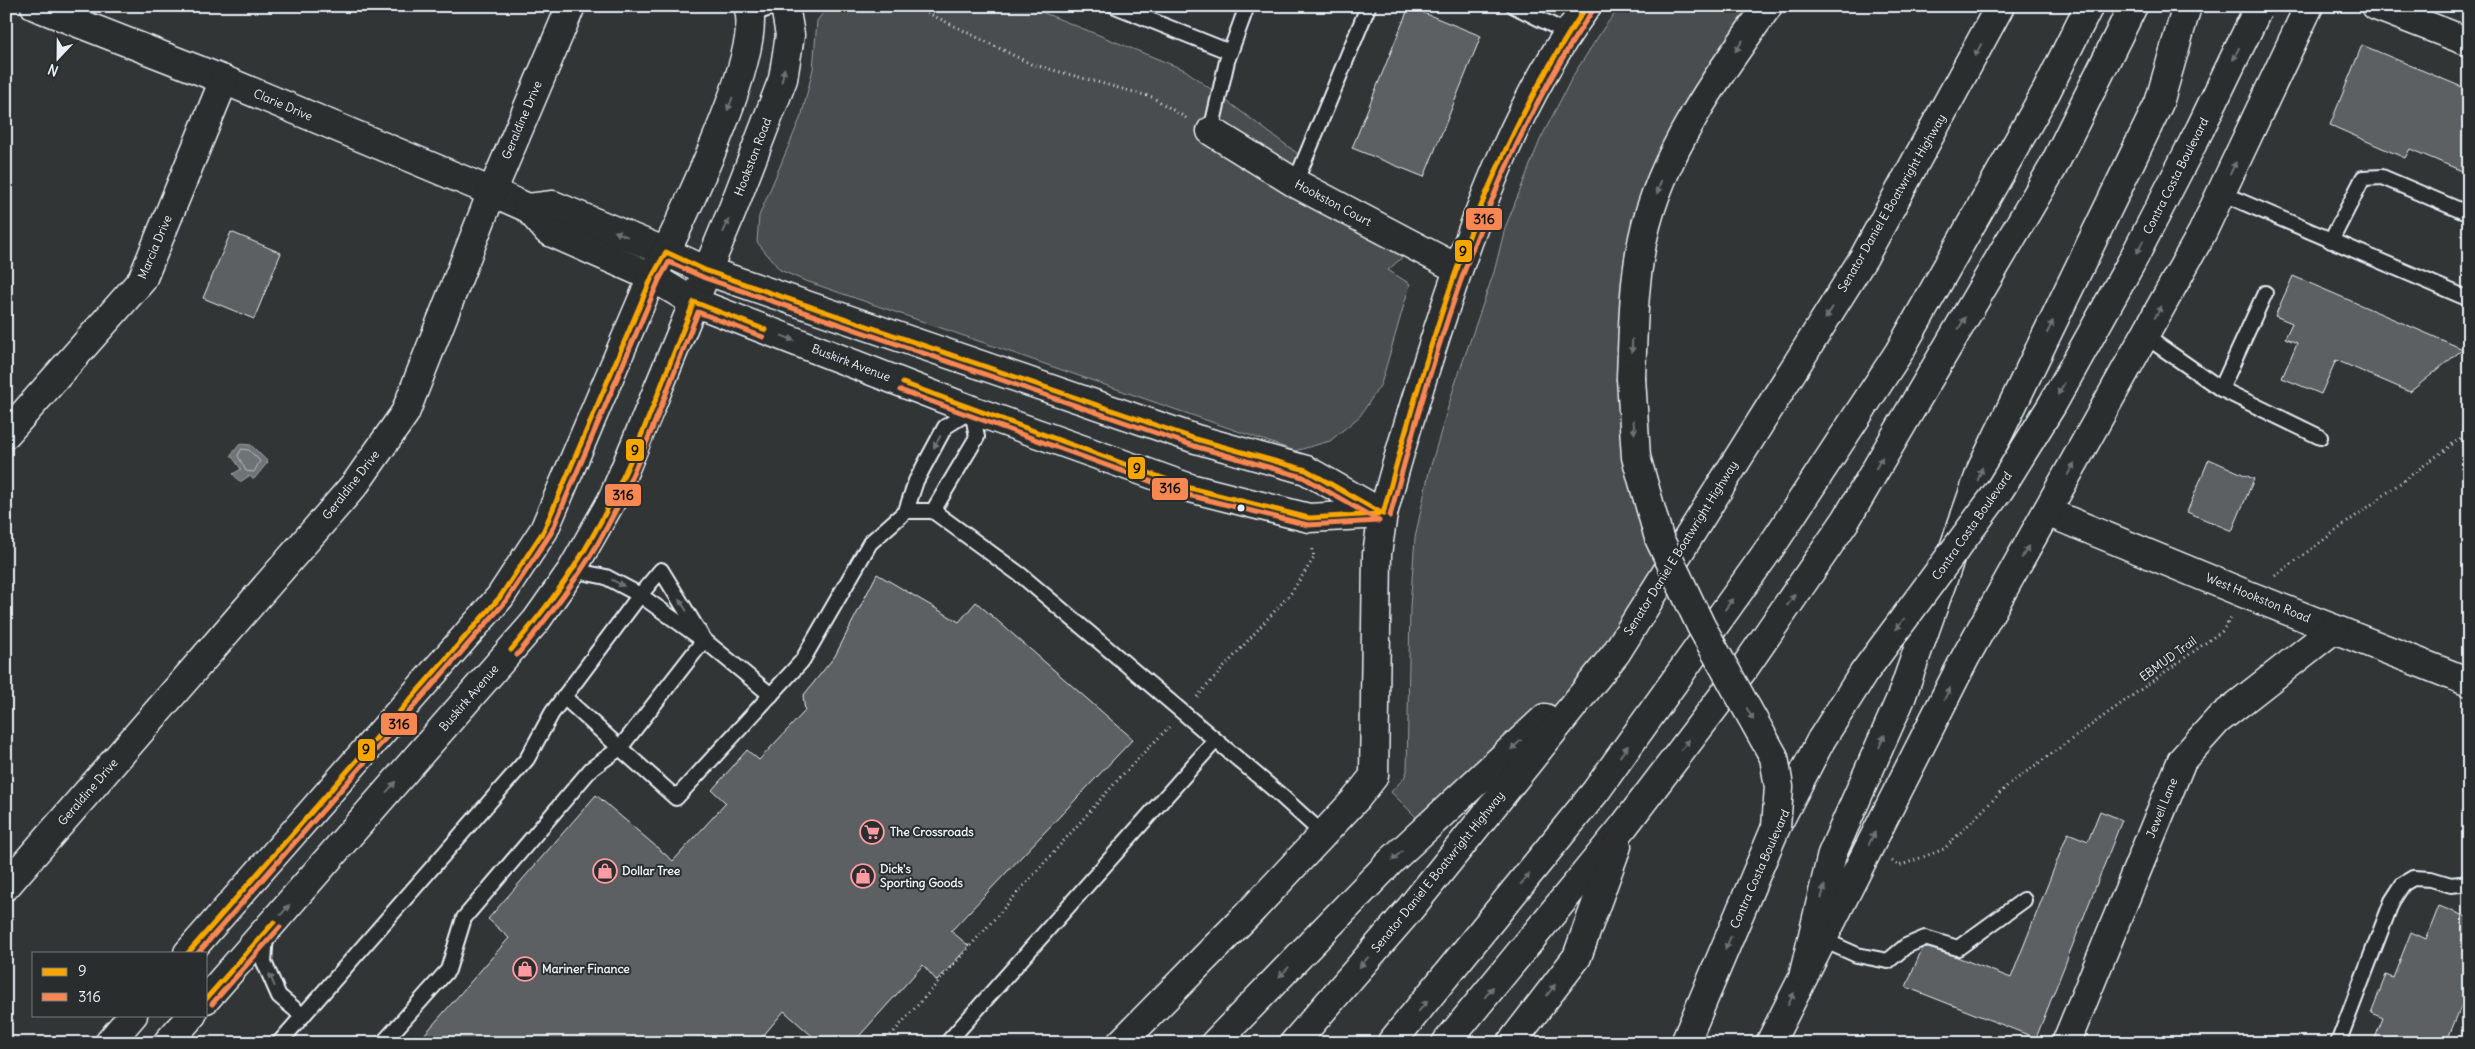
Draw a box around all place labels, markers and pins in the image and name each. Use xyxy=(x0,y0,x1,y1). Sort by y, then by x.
unlabelled marker xyxy=(1236,503,1246,513)
supermarket icon: The Crossroads xyxy=(859,819,885,845)
place label: The Crossroads xyxy=(890,824,974,839)
shop icon: Dollar Tree xyxy=(592,858,618,884)
place label: Dick's Sporting Goods xyxy=(880,861,964,891)
place label: Dollar Tree xyxy=(622,863,681,878)
shop icon: Dick's Sporting Goods xyxy=(850,863,876,889)
shop icon: Mariner Finance xyxy=(512,956,538,982)
place label: Mariner Finance xyxy=(542,961,630,976)

